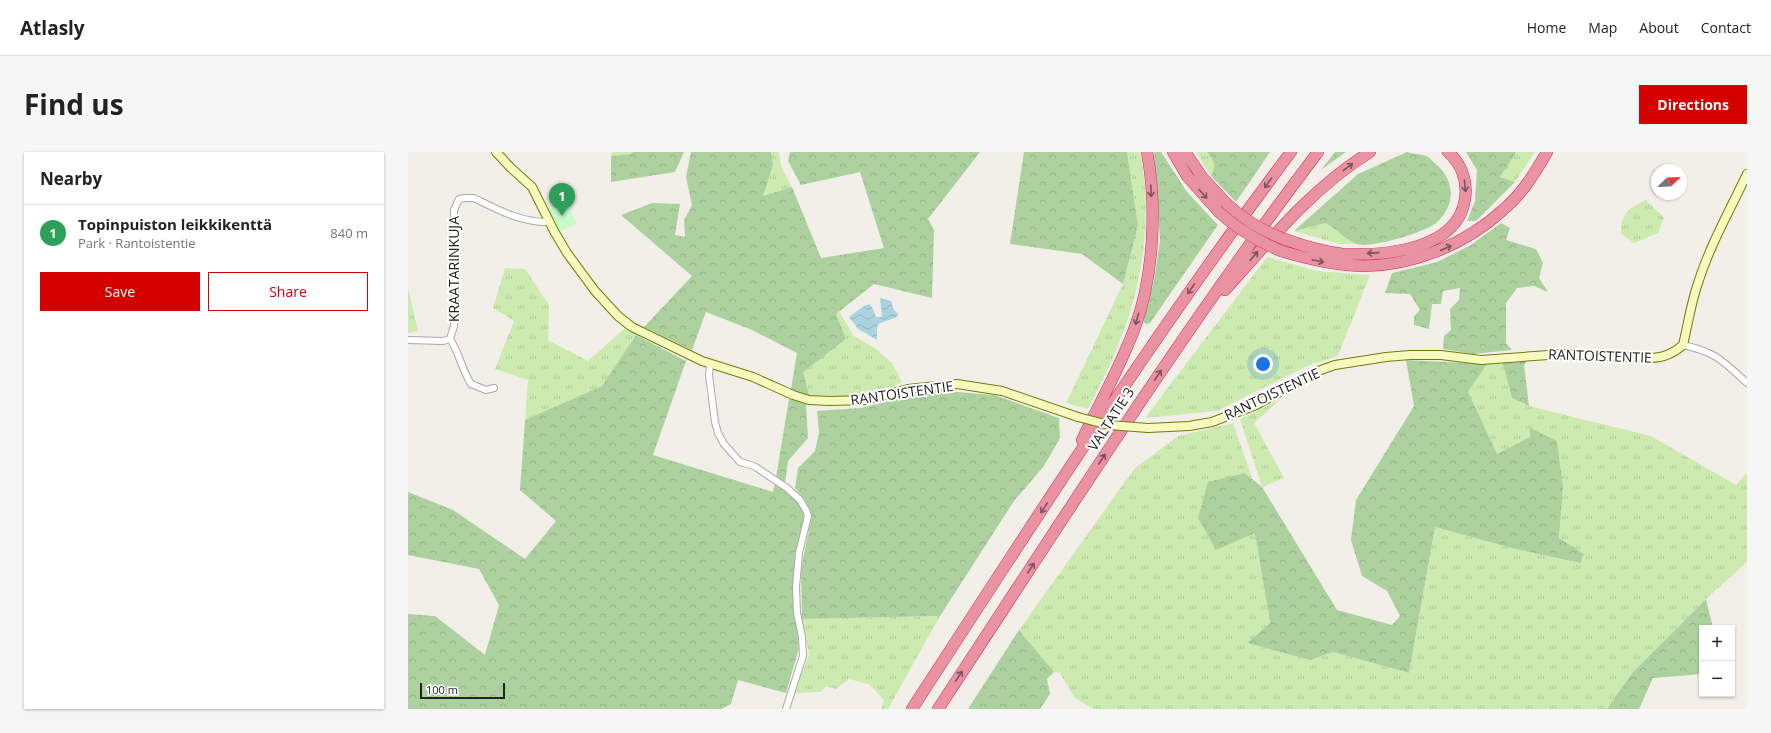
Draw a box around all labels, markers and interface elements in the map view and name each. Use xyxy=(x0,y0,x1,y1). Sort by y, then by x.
text: Atlasly xyxy=(20,15,85,41)
text: Home xyxy=(1527,18,1566,37)
text: Map xyxy=(1588,18,1617,37)
text: About xyxy=(1639,18,1679,37)
text: Contact xyxy=(1701,18,1751,37)
text: Find us xyxy=(24,85,124,123)
button: Directions xyxy=(1639,85,1747,124)
one-way arrow xyxy=(1342,163,1353,171)
north arrow xyxy=(1651,164,1687,200)
text: Nearby xyxy=(40,167,102,190)
one-way arrow xyxy=(1263,178,1272,189)
one-way arrow xyxy=(1461,179,1469,192)
pin: 1 xyxy=(549,183,575,216)
one-way arrow xyxy=(1147,184,1155,197)
one-way arrow xyxy=(1198,189,1207,200)
text: Topinpuiston leikkikenttä xyxy=(78,214,272,234)
street label: KRAATARINKUJA xyxy=(444,216,463,322)
text: 1 xyxy=(49,224,57,242)
text: 840 m xyxy=(330,224,368,242)
text: Park · Rantoistentie xyxy=(78,234,196,252)
one-way arrow xyxy=(1439,244,1451,251)
one-way arrow xyxy=(1367,250,1380,257)
one-way arrow xyxy=(1249,251,1258,262)
one-way arrow xyxy=(1312,257,1325,265)
button: Save xyxy=(40,272,200,311)
button: Share xyxy=(208,272,368,311)
one-way arrow xyxy=(1187,283,1196,294)
one-way arrow xyxy=(1133,313,1140,326)
street label: RANTOISTENTIE xyxy=(1548,344,1652,367)
your location xyxy=(1253,354,1273,374)
street label: RANTOISTENTIE xyxy=(1221,363,1323,424)
one-way arrow xyxy=(1154,370,1162,381)
street label: RANTOISTENTIE xyxy=(849,376,955,409)
street label: VALTATIE 3 xyxy=(1083,383,1138,454)
one-way arrow xyxy=(1098,454,1106,465)
one-way arrow xyxy=(1040,503,1048,514)
one-way arrow xyxy=(1027,563,1035,574)
map controls xyxy=(1699,625,1735,697)
button: + xyxy=(1699,625,1735,661)
button: − xyxy=(1699,661,1735,697)
one-way arrow xyxy=(955,671,963,682)
scale bar xyxy=(420,681,505,700)
text: 100 m xyxy=(426,682,458,697)

